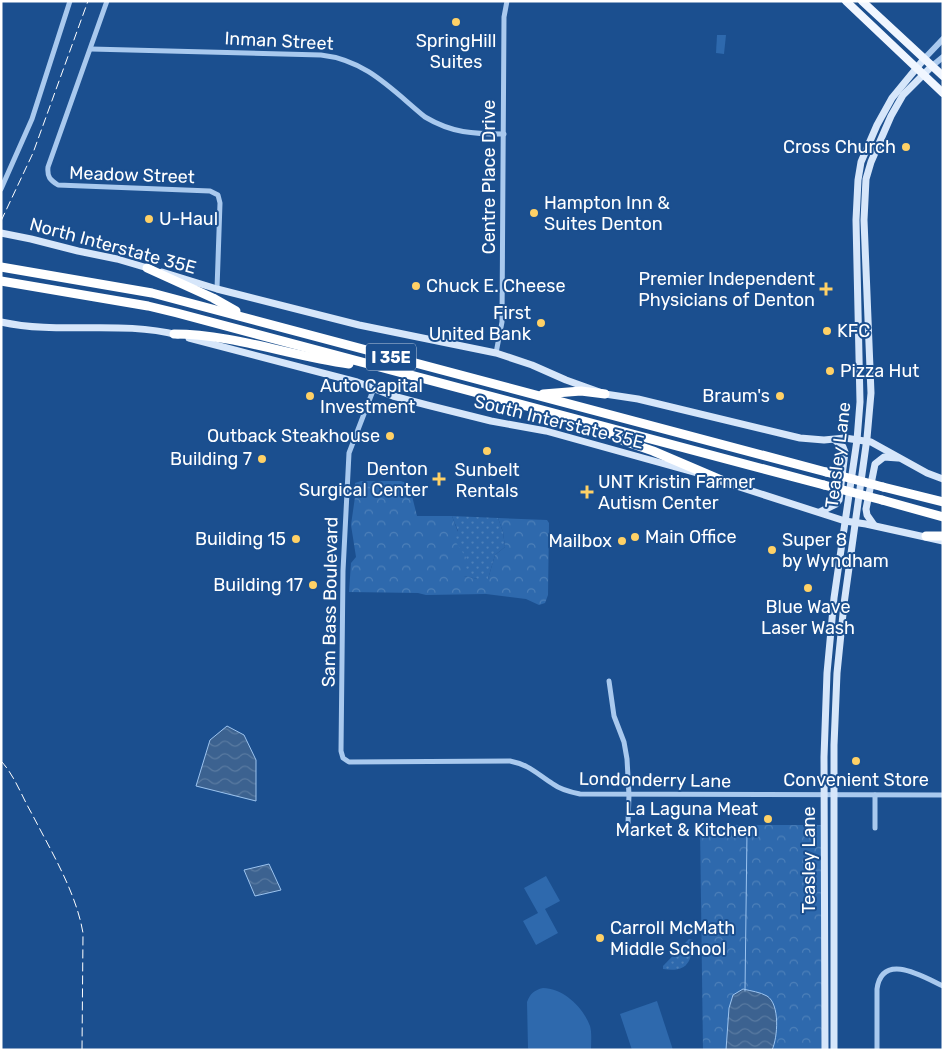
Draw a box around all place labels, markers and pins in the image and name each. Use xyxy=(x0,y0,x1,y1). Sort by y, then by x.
marker: SpringHill Suites xyxy=(450,16,462,28)
place label: SpringHill Suites xyxy=(416,30,496,73)
place label: Cross Church xyxy=(783,136,896,158)
marker: Cross Church xyxy=(900,141,912,153)
place label: Hampton Inn & Suites Denton xyxy=(544,192,670,235)
marker: Hampton Inn & Suites Denton xyxy=(528,207,540,219)
place label: U-Haul xyxy=(159,208,218,230)
marker: U-Haul xyxy=(143,213,155,225)
place label: Premier Independent Physicians of Denton xyxy=(638,268,815,311)
place label: Chuck E. Cheese xyxy=(426,275,565,297)
marker: Chuck E. Cheese xyxy=(410,280,422,292)
marker: Premier Independent Physicians of Denton xyxy=(819,282,833,296)
place label: First United Bank xyxy=(429,302,532,345)
marker: First United Bank xyxy=(535,317,547,329)
place label: KFC xyxy=(837,320,870,342)
marker: KFC xyxy=(821,325,833,337)
place label: Pizza Hut xyxy=(840,360,919,382)
marker: Pizza Hut xyxy=(824,365,836,377)
place label: Auto Capital Investment xyxy=(320,375,423,418)
place label: Braum's xyxy=(702,385,770,407)
marker: Auto Capital Investment xyxy=(304,390,316,402)
marker: Braum's xyxy=(774,390,786,402)
place label: Outback Steakhouse xyxy=(207,425,380,447)
marker: Outback Steakhouse xyxy=(384,430,396,442)
marker: Sunbelt Rentals xyxy=(481,445,493,457)
place label: Building 7 xyxy=(170,448,252,470)
marker: Building 7 xyxy=(256,453,268,465)
place label: Denton Surgical Center xyxy=(299,458,428,501)
place label: Sunbelt Rentals xyxy=(454,459,520,502)
place label: UNT Kristin Farmer Autism Center xyxy=(598,471,755,514)
marker: Denton Surgical Center xyxy=(432,472,446,486)
marker: UNT Kristin Farmer Autism Center xyxy=(580,485,594,499)
place label: Main Office xyxy=(645,526,737,548)
place label: Building 15 xyxy=(195,528,286,550)
place label: Super 8 by Wyndham xyxy=(782,529,889,572)
place label: Mailbox xyxy=(549,530,612,552)
marker: Main Office xyxy=(629,531,641,543)
marker: Building 15 xyxy=(290,533,302,545)
marker: Mailbox xyxy=(616,535,628,547)
marker: Super 8 by Wyndham xyxy=(766,544,778,556)
place label: Building 17 xyxy=(213,574,303,596)
marker: Building 17 xyxy=(307,579,319,591)
marker: Blue Wave Laser Wash xyxy=(802,582,814,594)
place label: Blue Wave Laser Wash xyxy=(761,596,855,639)
marker: Convenient Store xyxy=(850,755,862,767)
place label: Convenient Store xyxy=(783,769,929,791)
place label: La Laguna Meat Market & Kitchen xyxy=(616,798,758,841)
marker: La Laguna Meat Market & Kitchen xyxy=(762,813,774,825)
place label: Carroll McMath Middle School xyxy=(610,917,735,960)
marker: Carroll McMath Middle School xyxy=(594,932,606,944)

